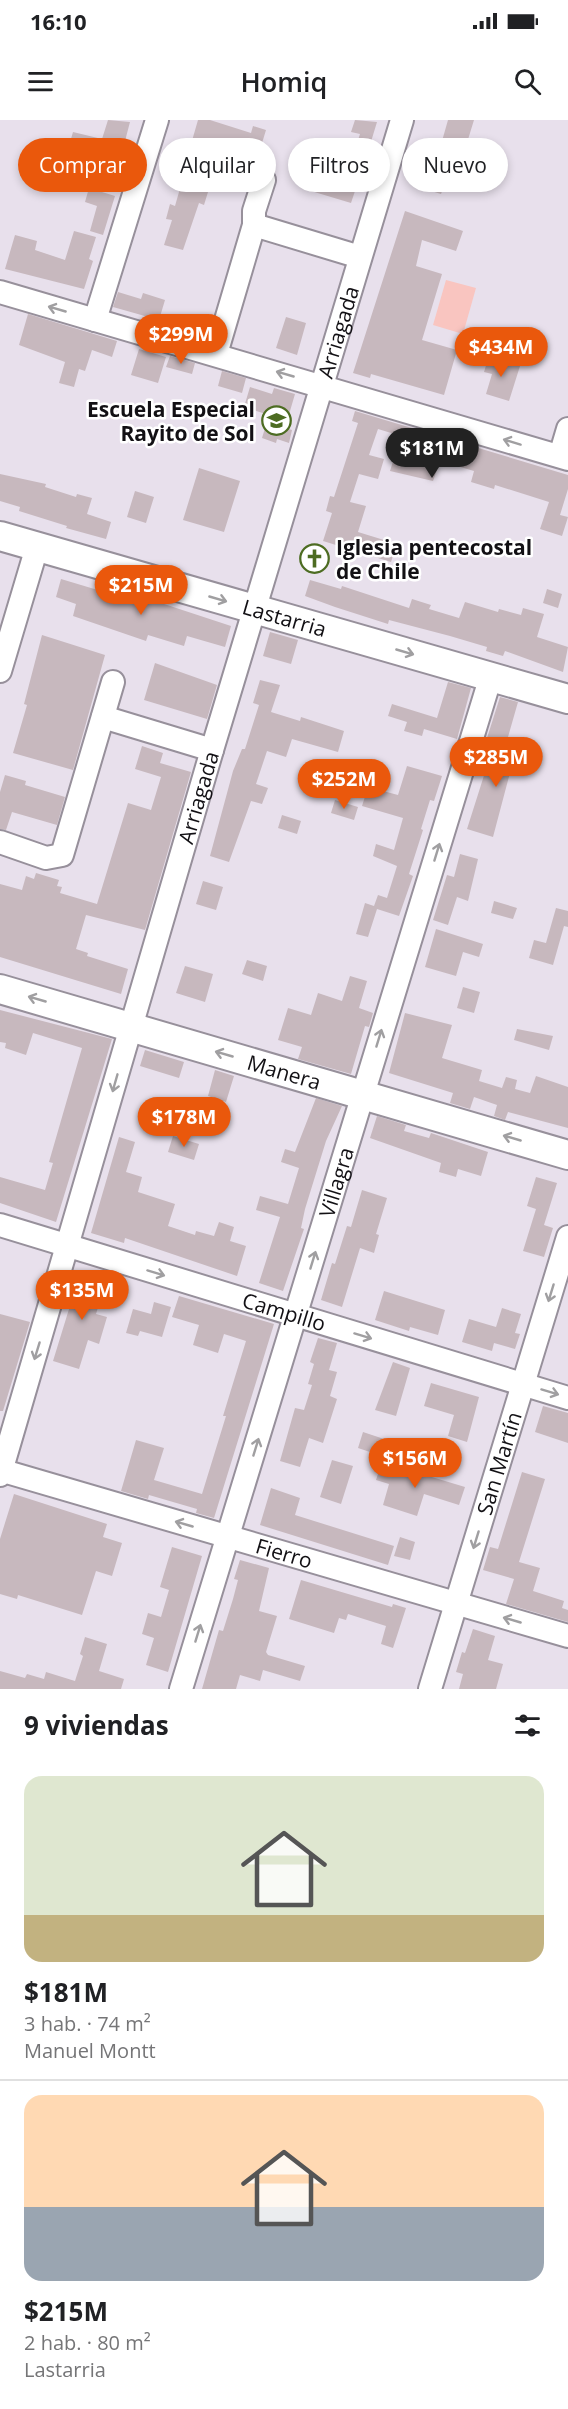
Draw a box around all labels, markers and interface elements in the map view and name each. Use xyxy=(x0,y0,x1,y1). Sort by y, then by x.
text: 16:10 xyxy=(30,6,87,36)
text: Homiq xyxy=(241,63,327,100)
icon: menu xyxy=(24,65,57,98)
icon: search xyxy=(511,65,544,98)
chip: Comprar xyxy=(18,138,147,192)
chip: Alquilar xyxy=(159,138,276,192)
chip: Filtros xyxy=(288,138,390,192)
chip: Nuevo xyxy=(402,138,508,192)
street label: Arriagada xyxy=(311,282,365,382)
one-way arrow xyxy=(48,303,67,314)
pin: $299M xyxy=(139,314,223,365)
text: $299M xyxy=(149,320,213,347)
pin: $434M xyxy=(459,327,543,378)
text: $434M xyxy=(469,333,533,360)
one-way arrow xyxy=(276,368,295,379)
place label: Escuela Especial Rayito de Sol xyxy=(87,395,255,447)
school or university icon: Escuela Especial Rayito de Sol xyxy=(260,405,292,437)
pin: $181M xyxy=(390,428,474,479)
text: $181M xyxy=(400,434,464,461)
one-way arrow xyxy=(503,436,522,447)
place label: Iglesia pentecostal de Chile xyxy=(336,533,532,585)
church icon: Iglesia pentecostal de Chile xyxy=(299,543,331,575)
pin: $215M xyxy=(99,565,183,616)
text: $215M xyxy=(109,571,173,598)
street label: Lastarria xyxy=(239,592,330,643)
one-way arrow xyxy=(208,594,227,605)
one-way arrow xyxy=(395,647,414,658)
pin: $285M xyxy=(454,737,538,788)
text: $285M xyxy=(464,743,528,770)
street label: Arriagada xyxy=(171,748,225,847)
pin: $252M xyxy=(302,759,386,810)
text: $252M xyxy=(312,765,376,792)
one-way arrow xyxy=(432,843,443,862)
one-way arrow xyxy=(28,993,47,1005)
one-way arrow xyxy=(374,1029,385,1048)
one-way arrow xyxy=(215,1048,234,1059)
street label: Manera xyxy=(244,1048,324,1096)
one-way arrow xyxy=(109,1073,120,1092)
pin: $178M xyxy=(142,1097,226,1148)
text: $178M xyxy=(152,1103,216,1130)
one-way arrow xyxy=(503,1132,522,1143)
street label: Villagra xyxy=(312,1144,360,1221)
one-way arrow xyxy=(308,1251,319,1270)
one-way arrow xyxy=(146,1268,165,1279)
pin: $135M xyxy=(40,1270,124,1321)
text: $135M xyxy=(50,1276,114,1303)
one-way arrow xyxy=(545,1284,556,1303)
street label: Campillo xyxy=(239,1286,329,1337)
one-way arrow xyxy=(353,1331,372,1342)
one-way arrow xyxy=(31,1341,42,1360)
one-way arrow xyxy=(540,1387,559,1398)
street label: San Martín xyxy=(470,1408,528,1518)
one-way arrow xyxy=(251,1438,262,1457)
pin: $156M xyxy=(373,1438,457,1489)
text: $156M xyxy=(383,1444,447,1471)
one-way arrow xyxy=(175,1518,194,1529)
one-way arrow xyxy=(470,1530,481,1549)
street label: Fierro xyxy=(252,1531,316,1575)
one-way arrow xyxy=(503,1614,522,1625)
one-way arrow xyxy=(193,1624,204,1643)
text: 9 viviendas xyxy=(24,1707,169,1743)
icon: filters xyxy=(511,1709,544,1742)
icon: home xyxy=(230,1815,338,1923)
text: $181M xyxy=(24,1974,108,2010)
text: 3 hab. · 74 m² xyxy=(24,2010,151,2037)
text: Manuel Montt xyxy=(24,2037,156,2064)
icon: home xyxy=(230,2134,338,2242)
text: $215M xyxy=(24,2293,108,2329)
text: 2 hab. · 80 m² xyxy=(24,2329,151,2356)
text: Lastarria xyxy=(24,2356,106,2383)

